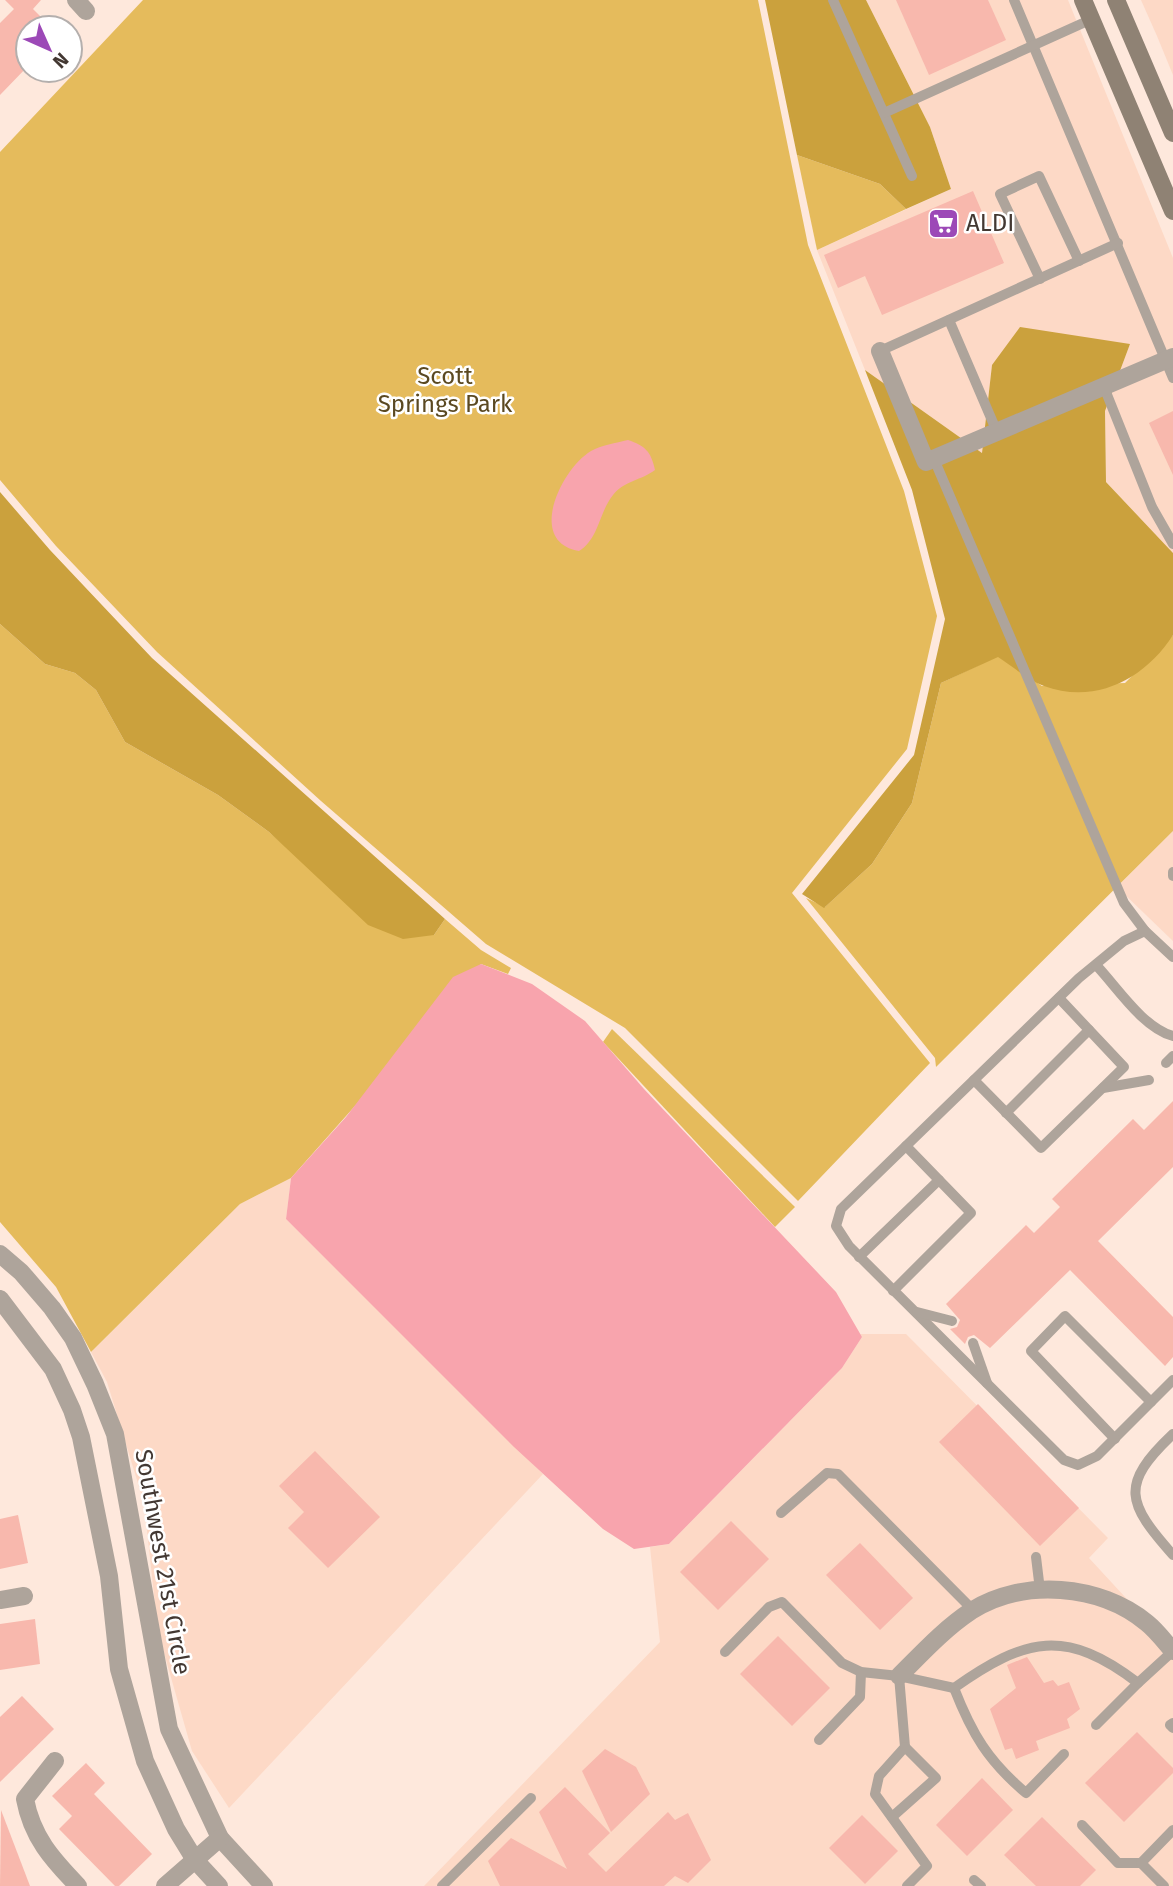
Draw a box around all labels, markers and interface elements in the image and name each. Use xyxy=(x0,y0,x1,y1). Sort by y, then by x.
north arrow xyxy=(14,14,84,84)
text: N xyxy=(48,48,73,73)
supermarket icon: ALDI xyxy=(926,206,960,240)
place label: ALDI xyxy=(966,209,1014,237)
park label: Scott Springs Park xyxy=(378,362,513,418)
street label: Southwest 21st Circle xyxy=(129,1447,197,1677)

